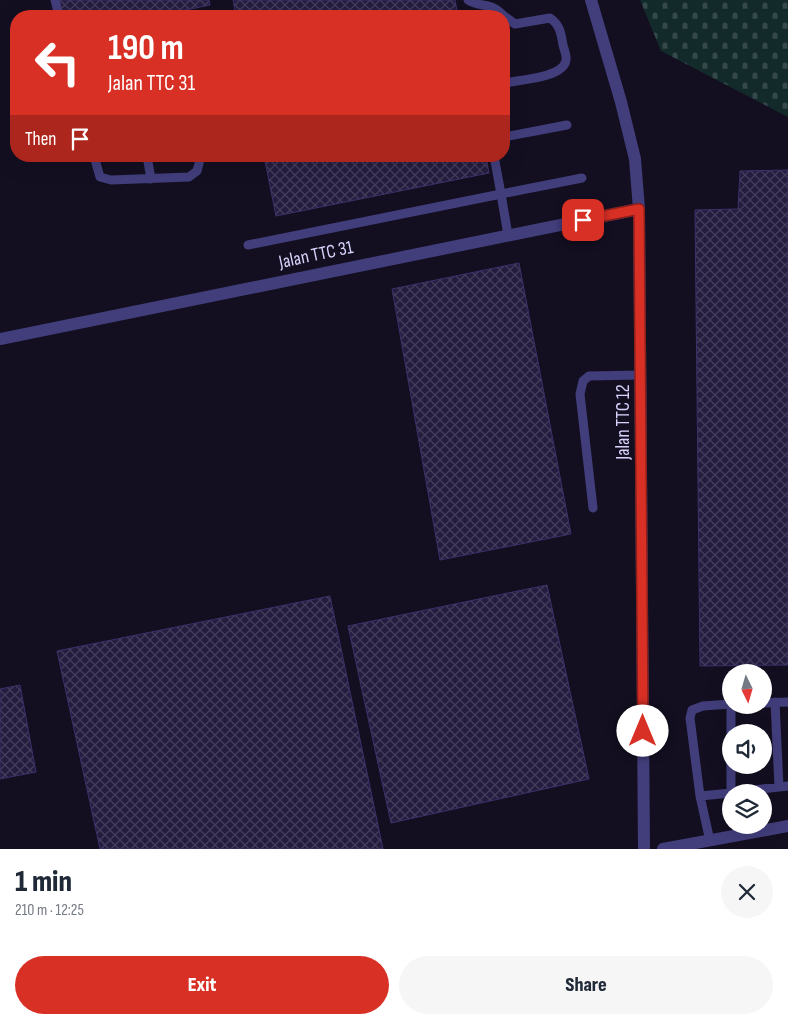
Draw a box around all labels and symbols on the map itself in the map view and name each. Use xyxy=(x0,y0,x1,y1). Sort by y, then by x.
pin xyxy=(562,199,604,241)
street label: Jalan TTC 31 xyxy=(276,236,356,274)
street label: Jalan TTC 12 xyxy=(612,384,635,461)
north arrow xyxy=(722,664,772,714)
position arrow xyxy=(616,704,668,756)

